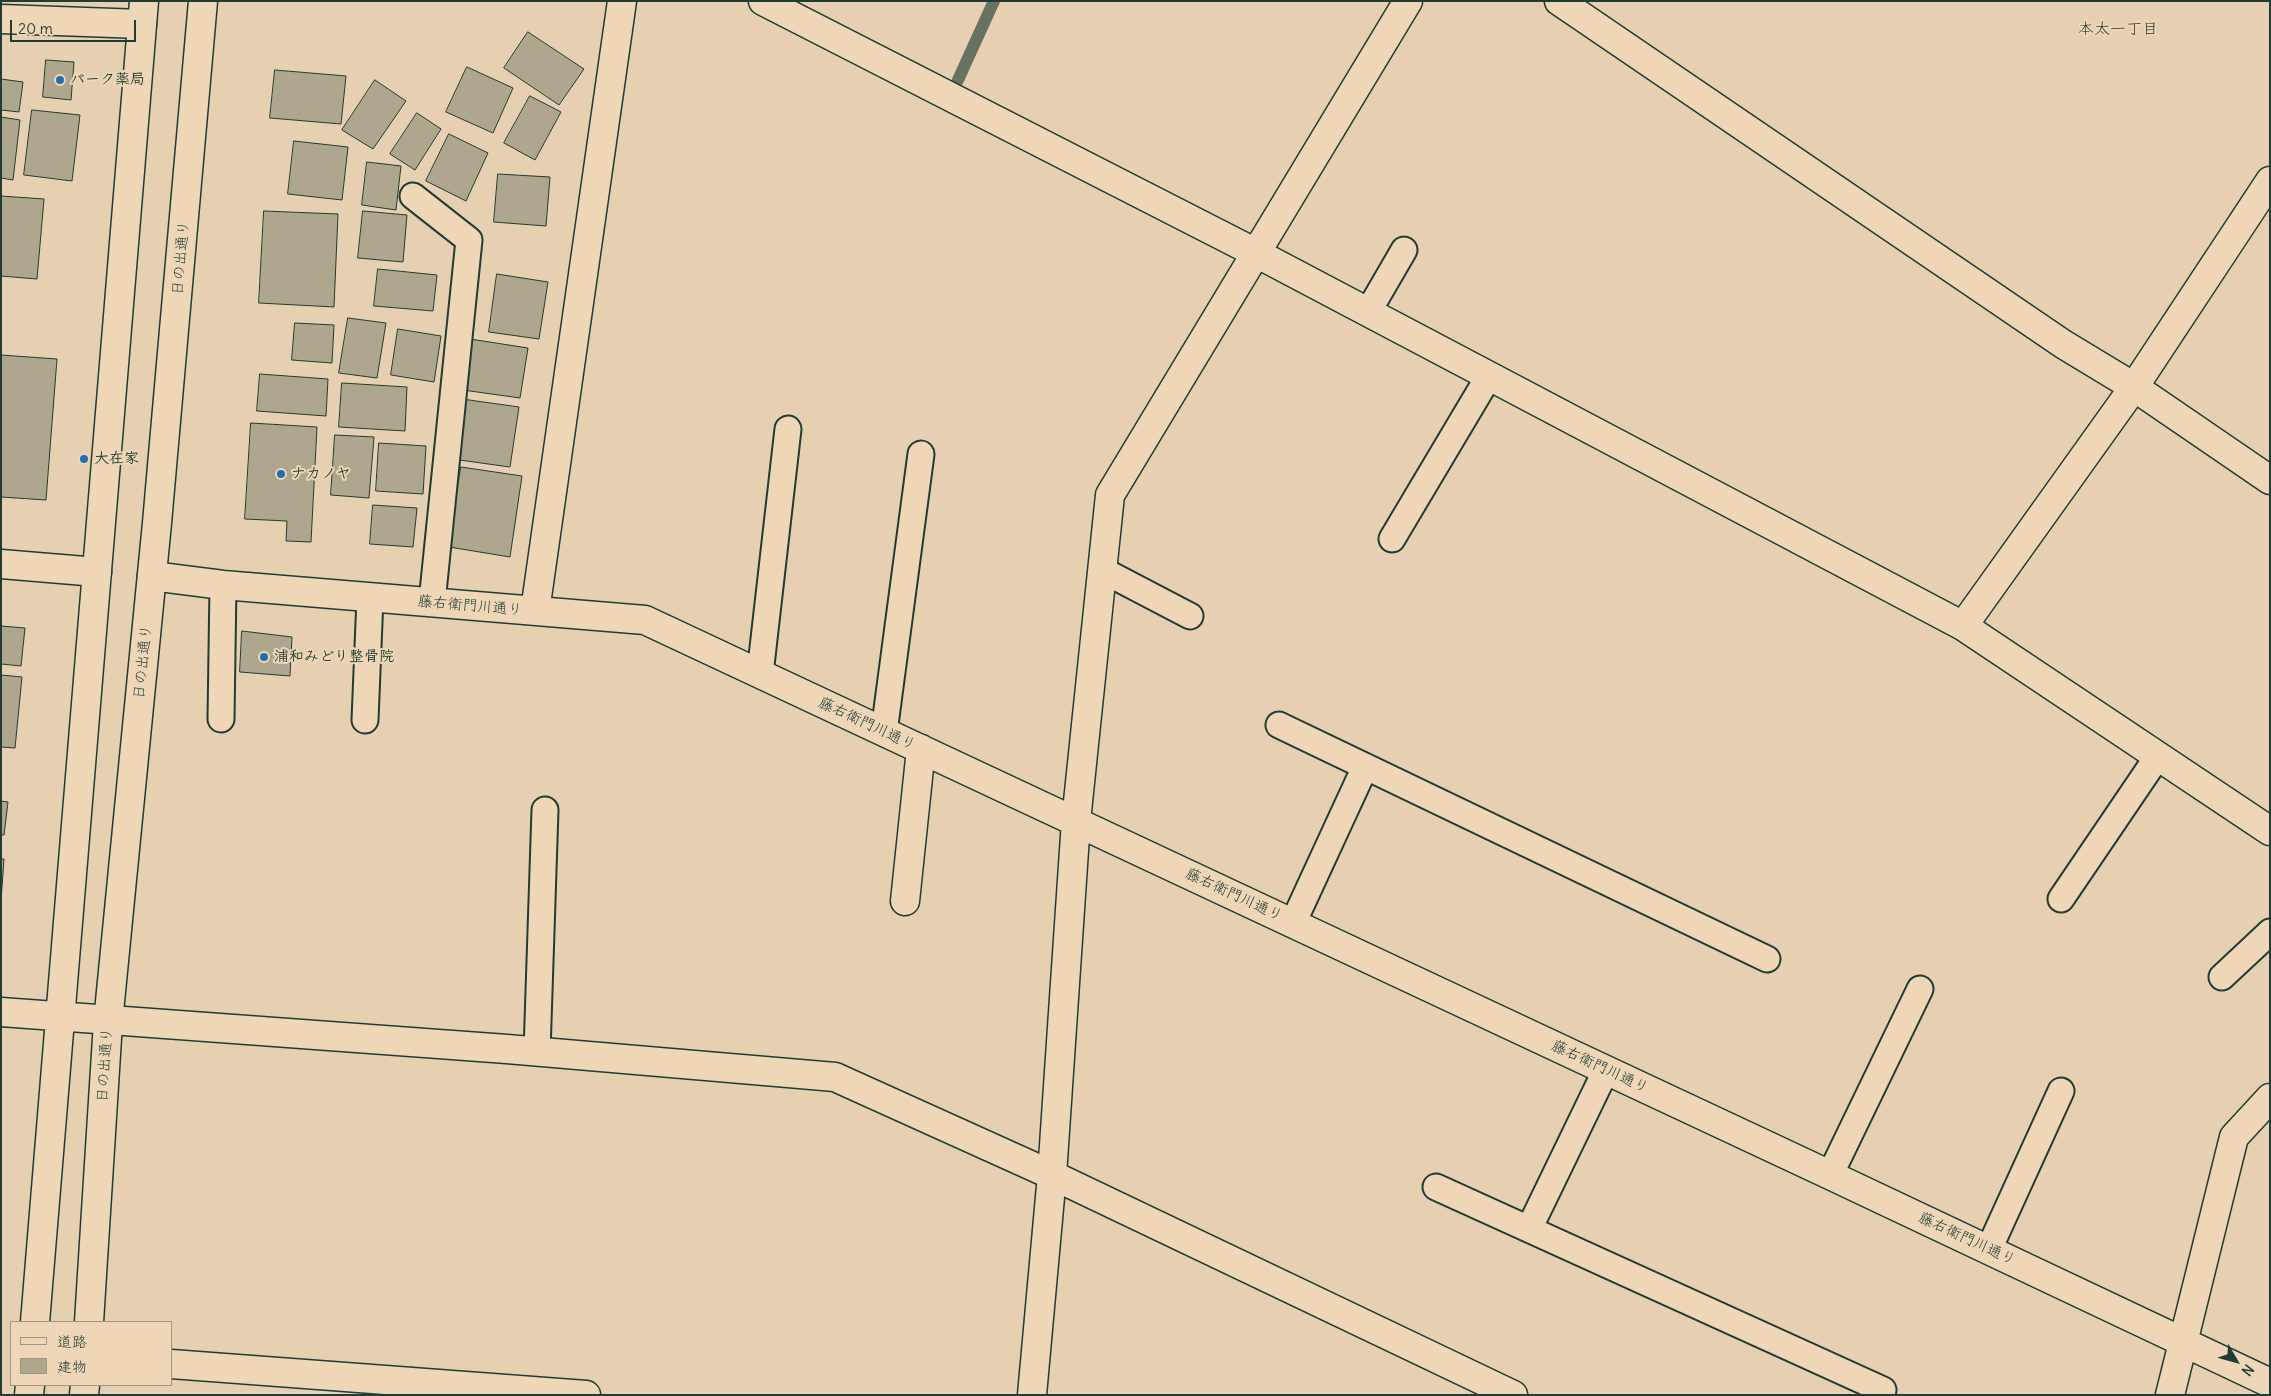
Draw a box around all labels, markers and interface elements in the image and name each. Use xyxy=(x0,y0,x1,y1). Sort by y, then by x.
scale bar xyxy=(12,10,139,42)
text: 20 m xyxy=(18,19,53,38)
district label: 本太一丁目 xyxy=(2078,19,2158,39)
place label: パーク薬局 xyxy=(70,71,145,89)
marker: パーク薬局 xyxy=(54,74,66,86)
street label: 日の出通り xyxy=(169,220,193,296)
place label: 大在家 xyxy=(94,450,139,468)
marker: 大在家 xyxy=(78,453,90,465)
place label: ナカノヤ xyxy=(291,465,351,483)
marker: ナカノヤ xyxy=(275,468,287,480)
street label: 藤右衛門川通り xyxy=(417,592,523,620)
street label: 日の出通り xyxy=(130,624,156,700)
place label: 浦和みどり整骨院 xyxy=(274,648,394,666)
marker: 浦和みどり整骨院 xyxy=(258,651,270,663)
street label: 藤右衛門川通り xyxy=(816,694,918,754)
street label: 藤右衛門川通り xyxy=(1183,865,1285,925)
street label: 日の出通り xyxy=(93,1027,117,1103)
street label: 藤右衛門川通り xyxy=(1549,1037,1651,1097)
street label: 藤右衛門川通り xyxy=(1916,1209,2018,1269)
legend xyxy=(10,1321,172,1386)
text: 道路 xyxy=(57,1332,87,1351)
north arrow xyxy=(2211,1336,2261,1386)
text: 建物 xyxy=(57,1357,87,1376)
text: N xyxy=(2238,1361,2258,1380)

